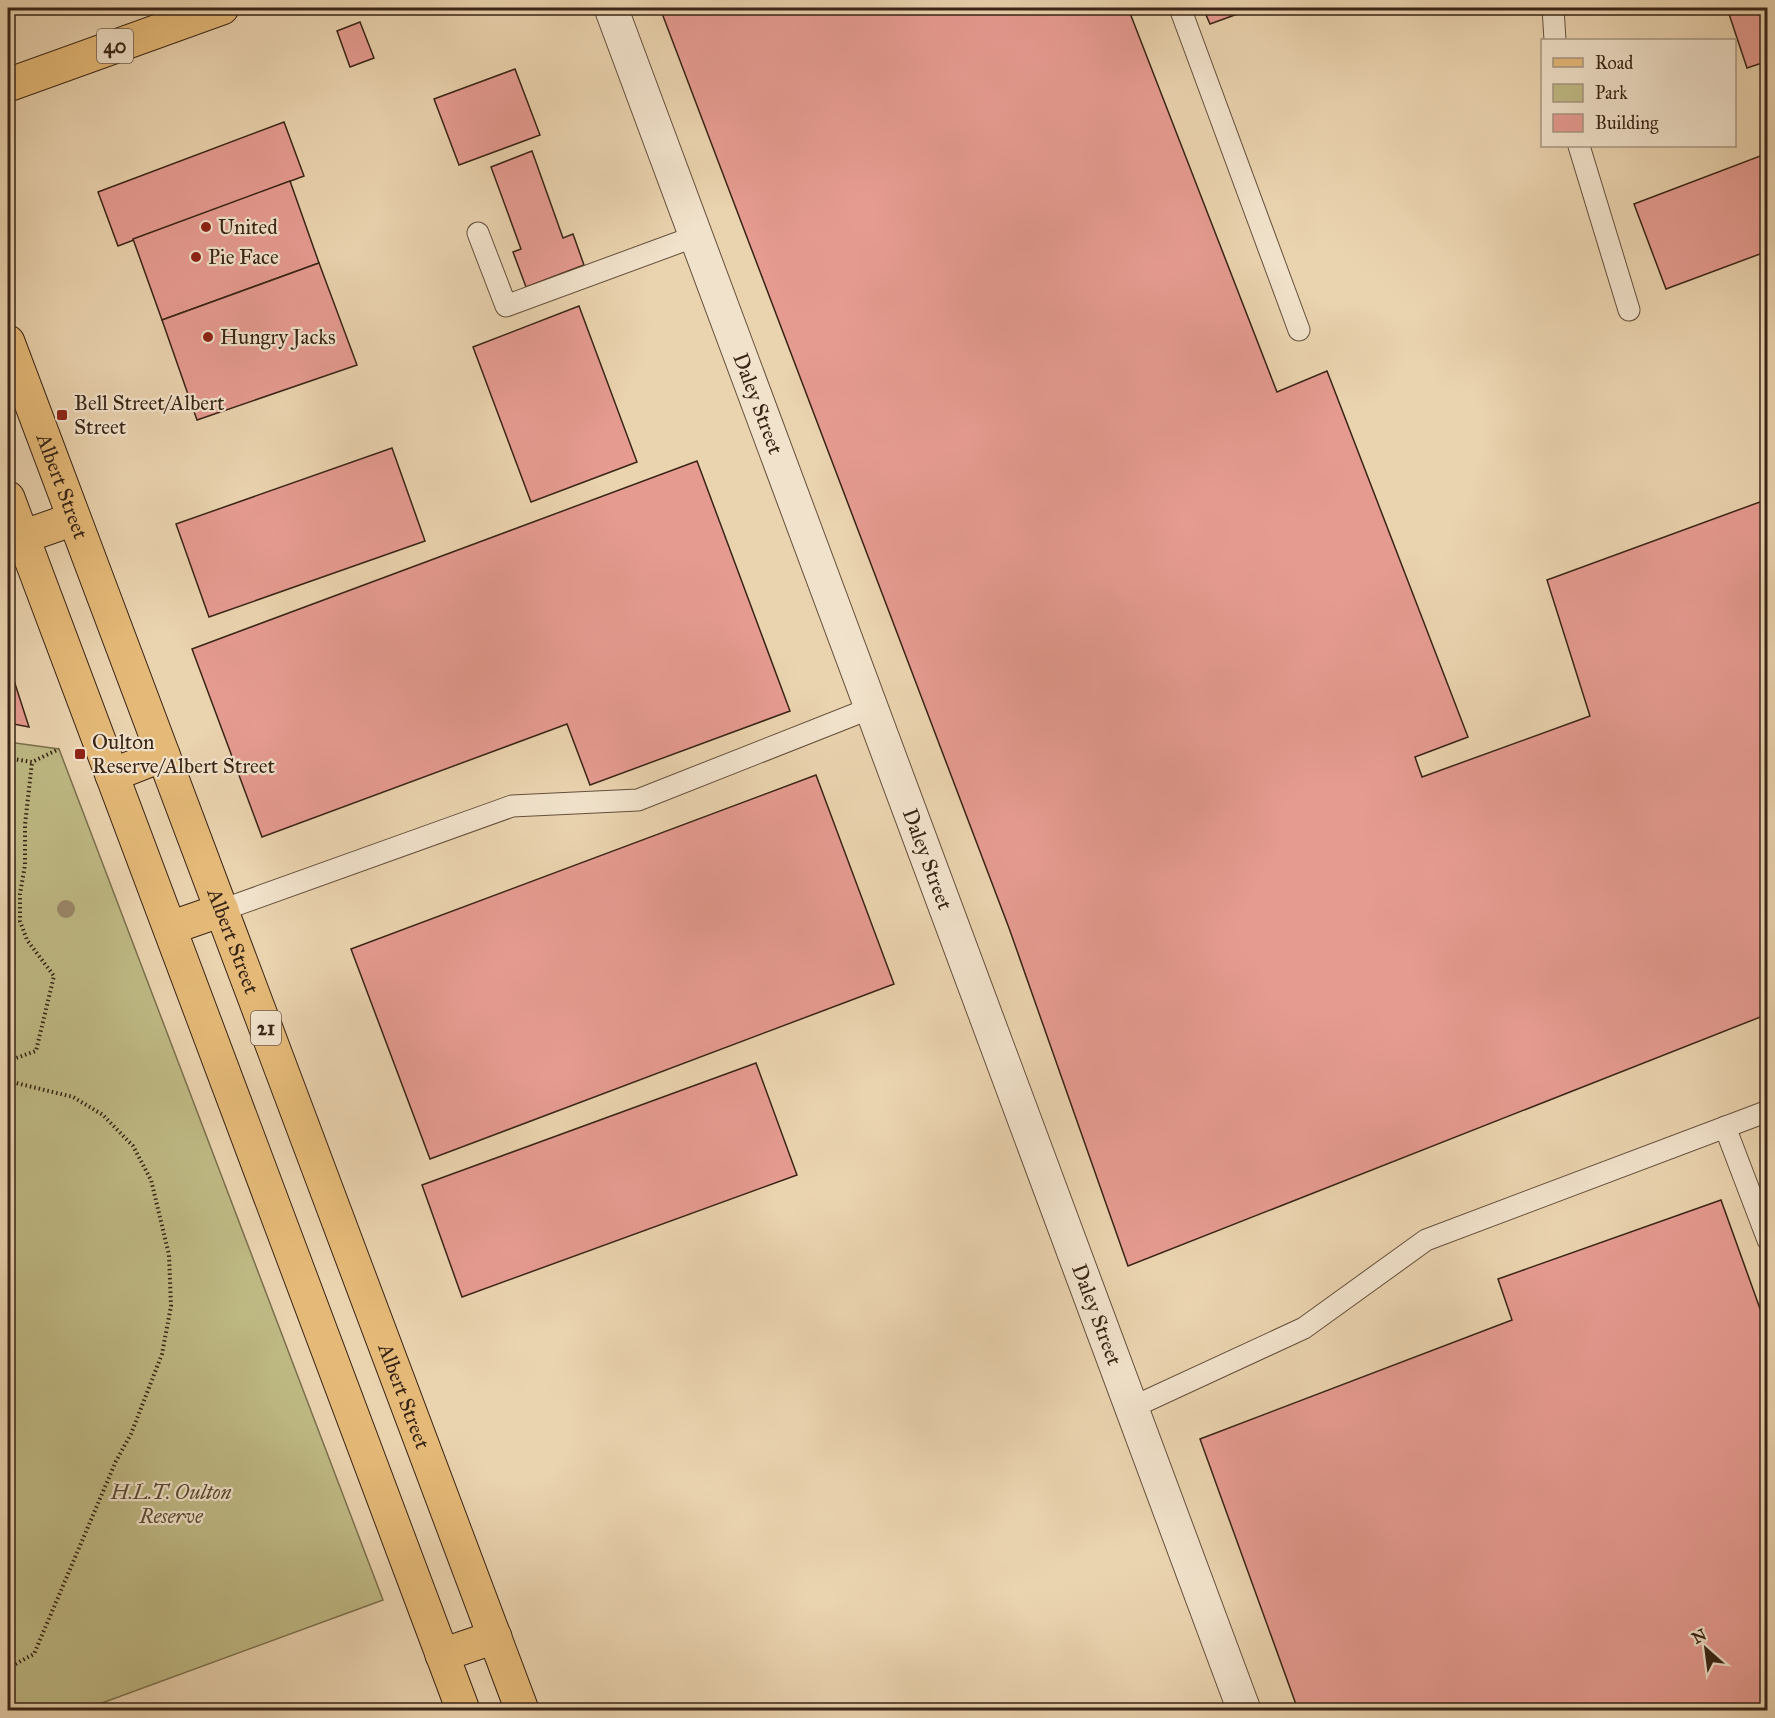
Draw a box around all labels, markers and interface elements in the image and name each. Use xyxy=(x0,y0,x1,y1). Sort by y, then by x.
road number: 40 xyxy=(97,29,133,63)
legend xyxy=(1541,39,1736,147)
text: Road xyxy=(1595,52,1633,74)
text: Park xyxy=(1595,82,1628,104)
text: Building xyxy=(1595,112,1659,135)
place label: United xyxy=(218,214,278,240)
marker: United xyxy=(199,220,213,234)
place label: Pie Face xyxy=(208,244,279,270)
marker: Pie Face xyxy=(189,250,203,264)
place label: Hungry Jacks xyxy=(220,324,336,350)
marker: Hungry Jacks xyxy=(201,330,215,344)
street label: Daley Street xyxy=(727,349,789,458)
place label: Bell Street/Albert Street xyxy=(74,390,225,440)
marker: Bell Street/Albert Street xyxy=(55,408,69,422)
street label: Albert Street xyxy=(30,429,94,543)
place label: Oulton Reserve/Albert Street xyxy=(92,729,275,779)
marker: Oulton Reserve/Albert Street xyxy=(73,747,87,761)
street label: Daley Street xyxy=(897,805,958,914)
street label: Albert Street xyxy=(201,884,265,998)
road number: 21 xyxy=(251,1011,281,1045)
street label: Daley Street xyxy=(1066,1260,1128,1369)
street label: Albert Street xyxy=(372,1339,436,1453)
park label: H.L.T. Oulton Reserve xyxy=(110,1479,231,1529)
north arrow xyxy=(1676,1619,1736,1679)
text: N xyxy=(1689,1624,1710,1648)

